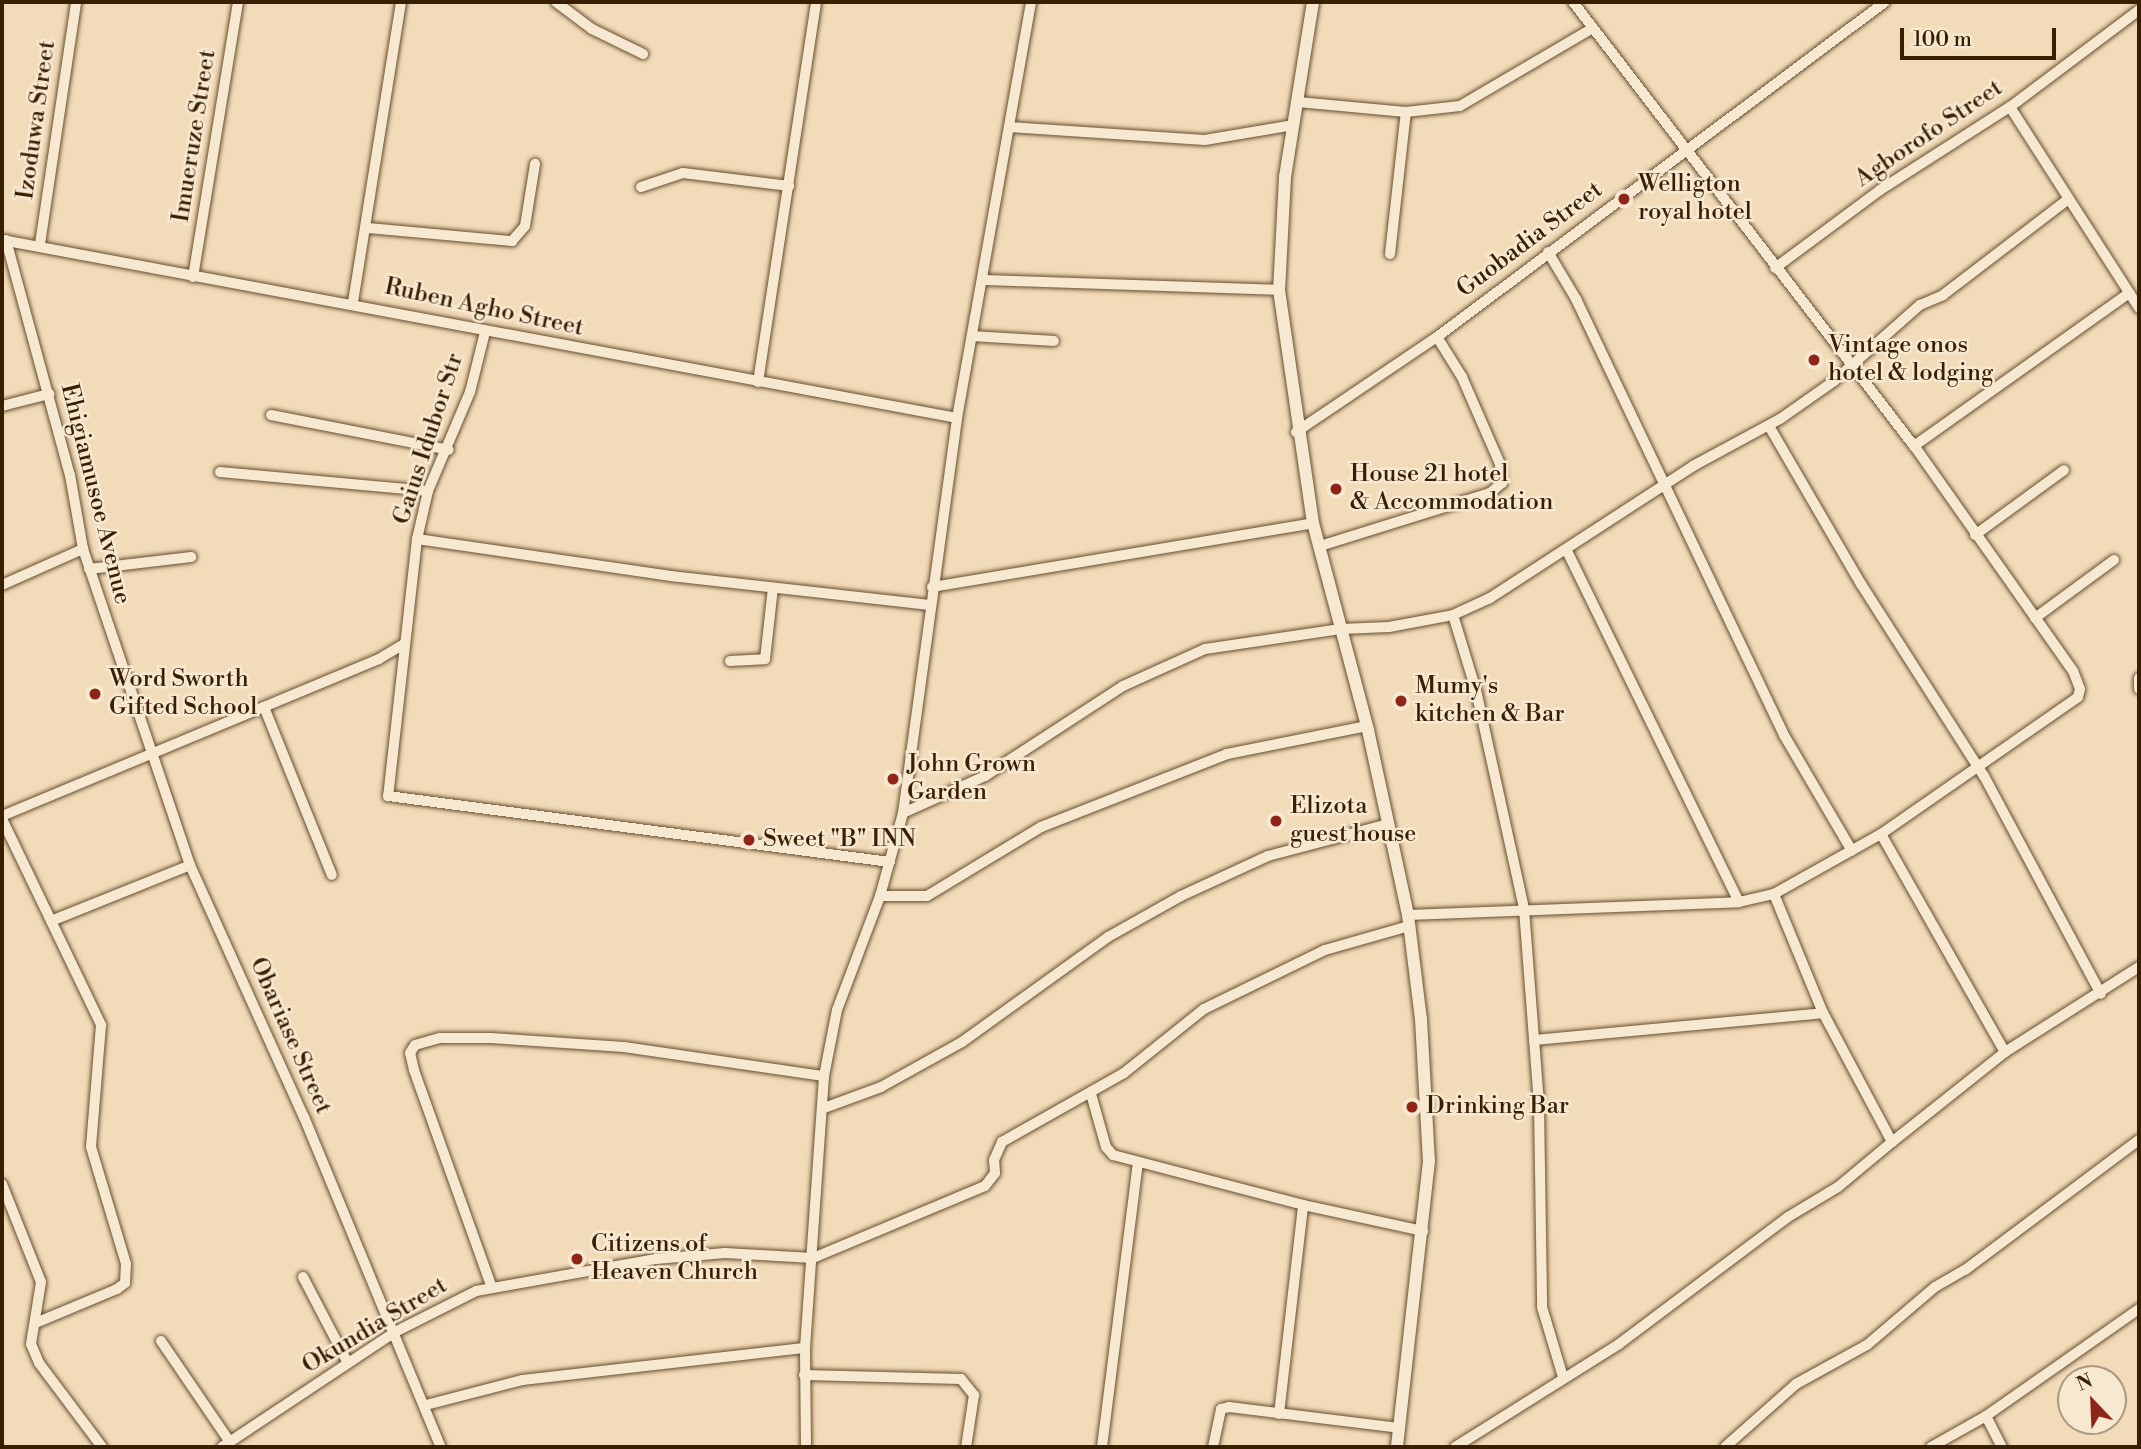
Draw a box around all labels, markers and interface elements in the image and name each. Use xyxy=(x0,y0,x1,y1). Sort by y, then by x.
scale bar xyxy=(1903,14,2059,58)
text: 100 m xyxy=(1913,27,1972,53)
street label: Izoduwa Street xyxy=(12,39,62,201)
street label: Imueruze Street xyxy=(167,48,223,224)
street label: Agborofo Street xyxy=(1850,74,2008,194)
place label: Welligton royal hotel xyxy=(1638,171,1752,227)
street label: Guobadia Street xyxy=(1452,176,1608,304)
marker: Welligton royal hotel xyxy=(1616,191,1632,207)
street label: Ruben Agho Street xyxy=(382,273,586,343)
place label: Vintage onos hotel & lodging xyxy=(1828,332,1994,388)
street label: Gaius Idubor Str xyxy=(388,350,470,528)
marker: Vintage onos hotel & lodging xyxy=(1806,352,1822,368)
street label: Ehigiamusoe Avenue xyxy=(54,381,136,607)
place label: House 21 hotel & Accommodation xyxy=(1350,461,1553,517)
marker: House 21 hotel & Accommodation xyxy=(1328,481,1344,497)
place label: Word Sworth Gifted School xyxy=(109,666,257,722)
place label: Mumy's kitchen & Bar xyxy=(1415,673,1564,729)
marker: Word Sworth Gifted School xyxy=(87,686,103,702)
marker: Mumy's kitchen & Bar xyxy=(1393,693,1409,709)
place label: John Grown Garden xyxy=(907,751,1036,807)
marker: John Grown Garden xyxy=(885,771,901,787)
place label: Elizota guest house xyxy=(1290,793,1416,849)
marker: Elizota guest house xyxy=(1268,813,1284,829)
place label: Sweet "B" INN xyxy=(763,826,916,854)
marker: Sweet "B" INN xyxy=(741,832,757,848)
street label: Obariase Street xyxy=(243,953,337,1119)
place label: Drinking Bar xyxy=(1426,1093,1569,1121)
marker: Drinking Bar xyxy=(1404,1099,1420,1115)
place label: Citizens of Heaven Church xyxy=(591,1231,758,1287)
marker: Citizens of Heaven Church xyxy=(569,1251,585,1267)
street label: Okundia Street xyxy=(297,1271,453,1381)
north arrow xyxy=(2057,1365,2127,1435)
text: N xyxy=(2073,1369,2096,1396)

